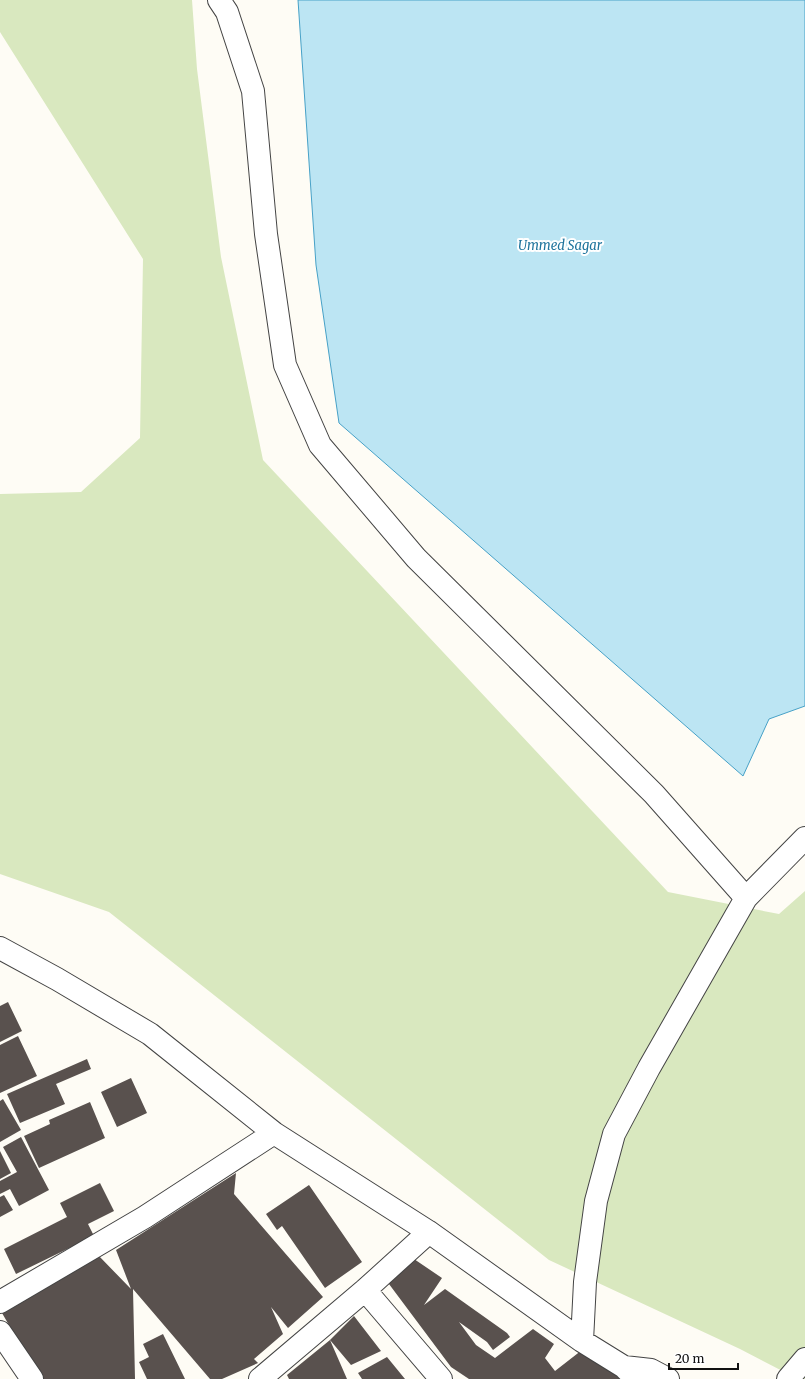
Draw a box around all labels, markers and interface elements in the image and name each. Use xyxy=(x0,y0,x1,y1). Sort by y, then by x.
water label: Ummed Sagar xyxy=(518,237,603,254)
scale bar xyxy=(669,1345,738,1371)
text: 20 m xyxy=(675,1351,704,1366)

